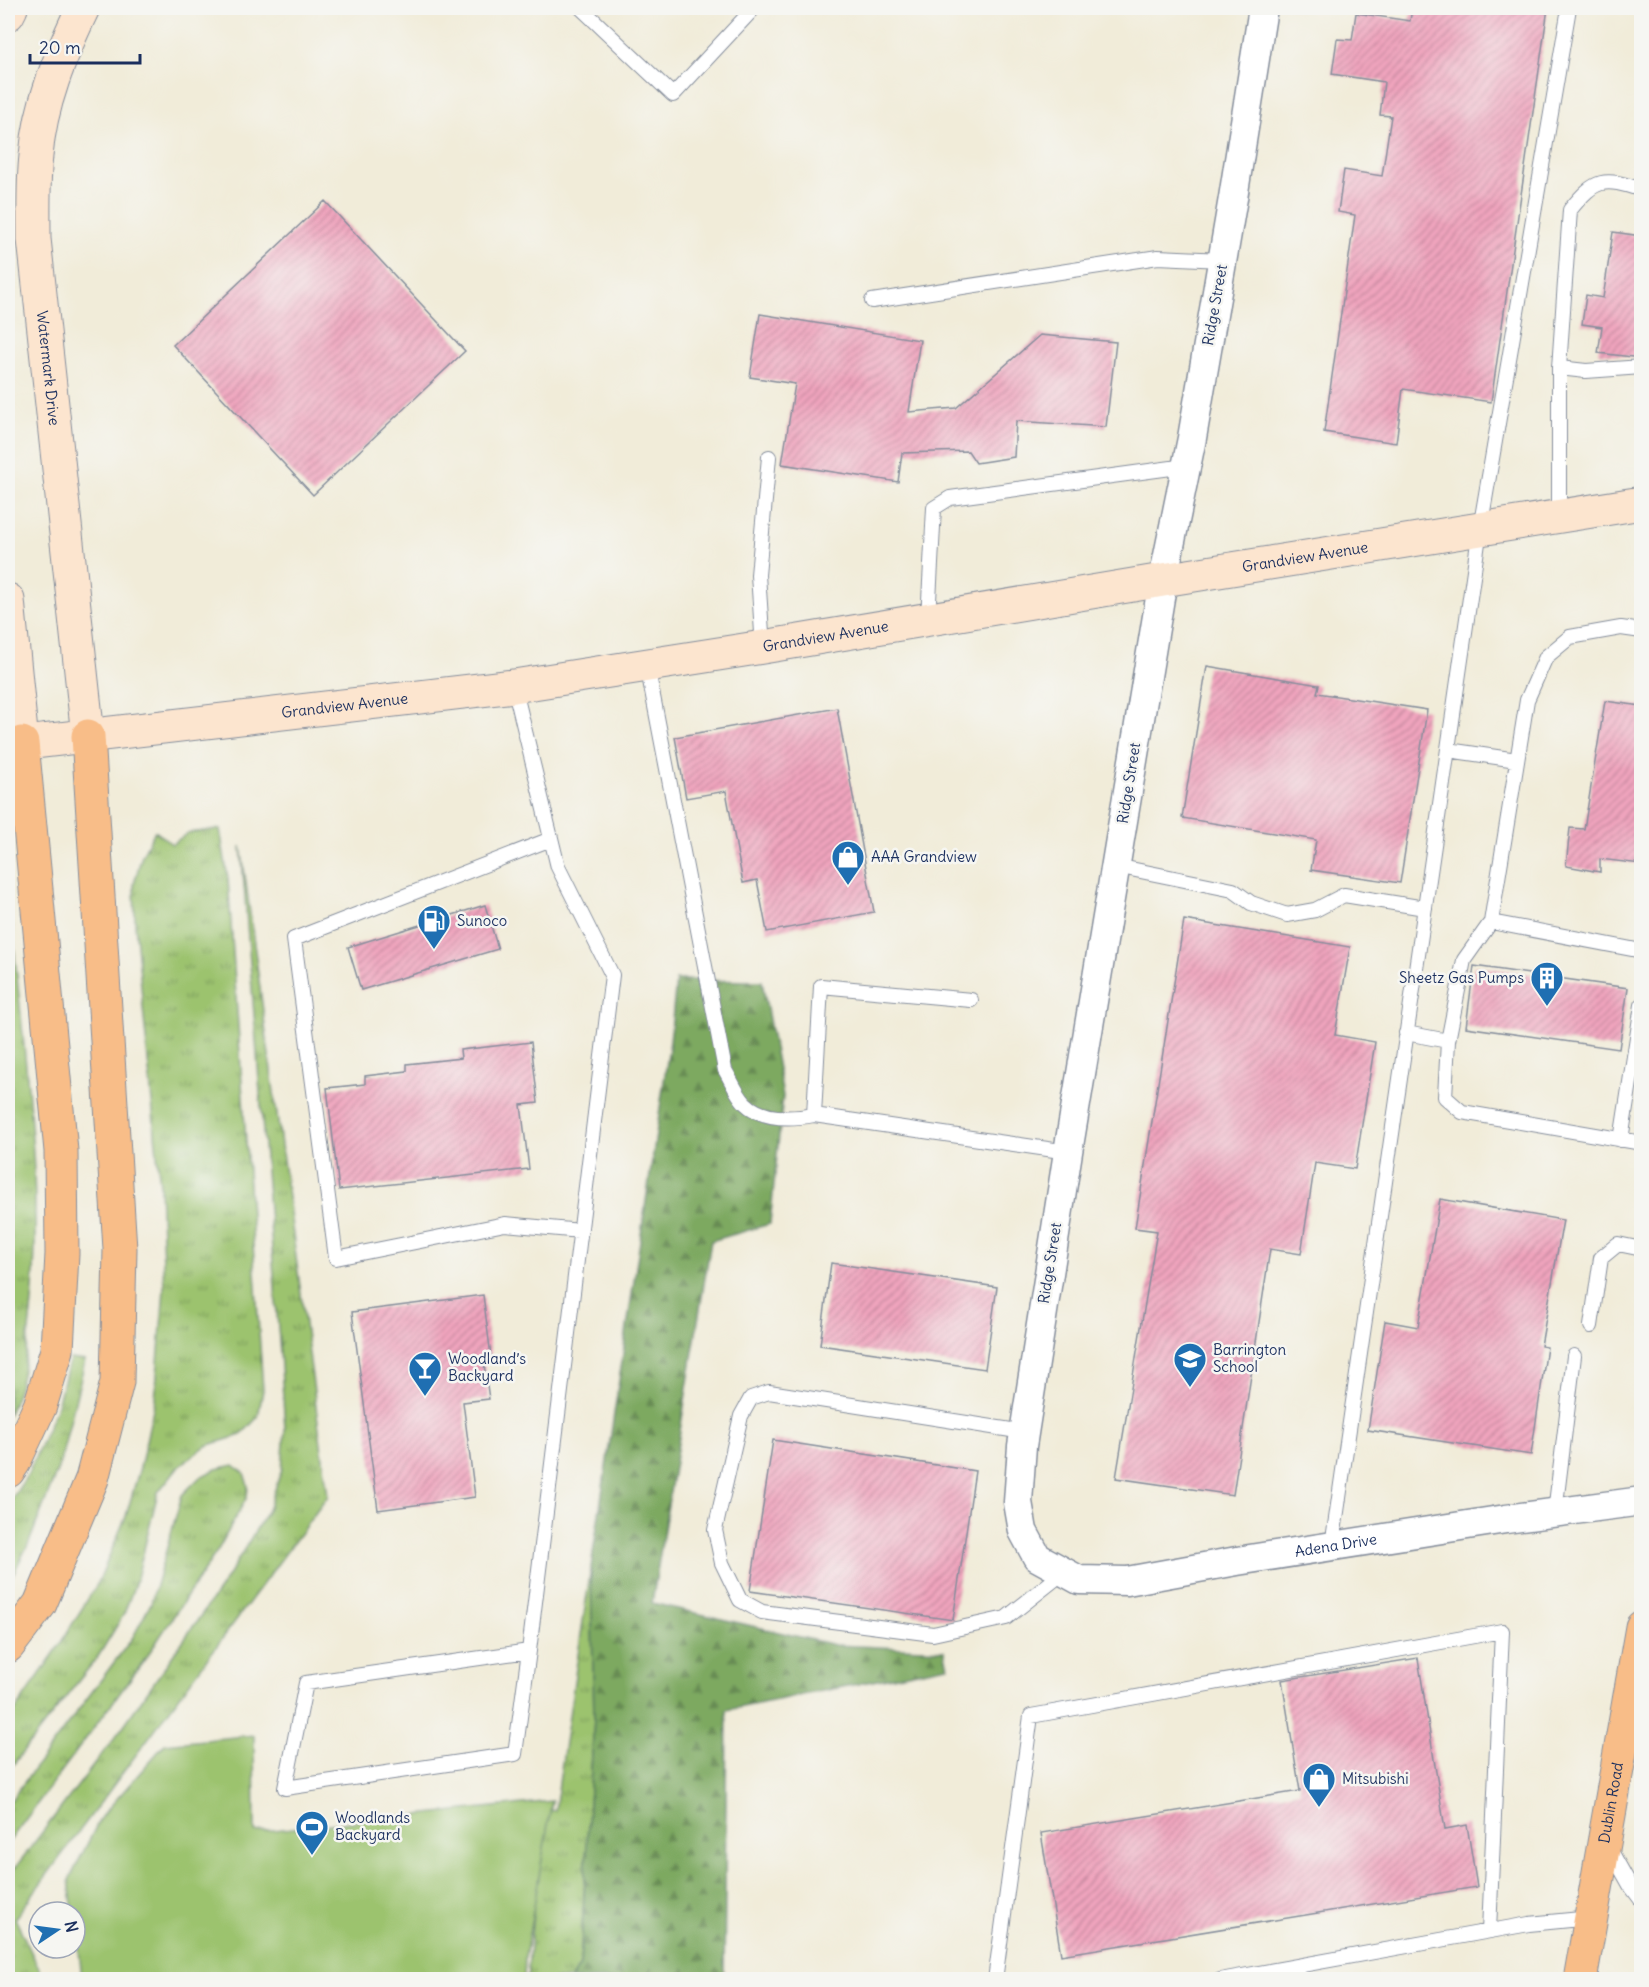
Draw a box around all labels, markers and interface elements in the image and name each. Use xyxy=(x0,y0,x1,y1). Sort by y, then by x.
scale bar xyxy=(30,27,140,65)
text: 20 m xyxy=(39,36,81,59)
street label: Ridge Street xyxy=(1198,263,1231,347)
street label: Watermark Drive xyxy=(33,310,64,426)
street label: Grandview Avenue xyxy=(1241,537,1369,576)
street label: Grandview Avenue xyxy=(761,616,890,656)
street label: Grandview Avenue xyxy=(280,688,409,722)
street label: Ridge Street xyxy=(1113,741,1144,825)
shop icon: AAA Grandview xyxy=(830,839,866,886)
place label: AAA Grandview xyxy=(871,847,977,866)
fuel station icon: Sunoco xyxy=(416,903,452,950)
place label: Sunoco xyxy=(457,911,507,930)
building icon: Sheetz Gas Pumps xyxy=(1529,960,1565,1007)
place label: Sheetz Gas Pumps xyxy=(1399,968,1524,987)
street label: Ridge Street xyxy=(1034,1221,1065,1305)
place label: Barrington School xyxy=(1213,1340,1287,1376)
school or university icon: Barrington School xyxy=(1172,1341,1208,1388)
place label: Woodland’s Backyard xyxy=(448,1349,526,1385)
bar icon: Woodland’s Backyard xyxy=(407,1350,443,1397)
street label: Adena Drive xyxy=(1293,1529,1378,1561)
street label: Dublin Road xyxy=(1594,1760,1627,1845)
shop icon: Mitsubishi xyxy=(1301,1761,1337,1808)
place label: Mitsubishi xyxy=(1342,1769,1409,1788)
place label: Woodlands Backyard xyxy=(335,1808,410,1844)
sports icon: Woodlands Backyard xyxy=(294,1809,330,1856)
north arrow xyxy=(27,1900,87,1960)
text: N xyxy=(61,1919,83,1934)

